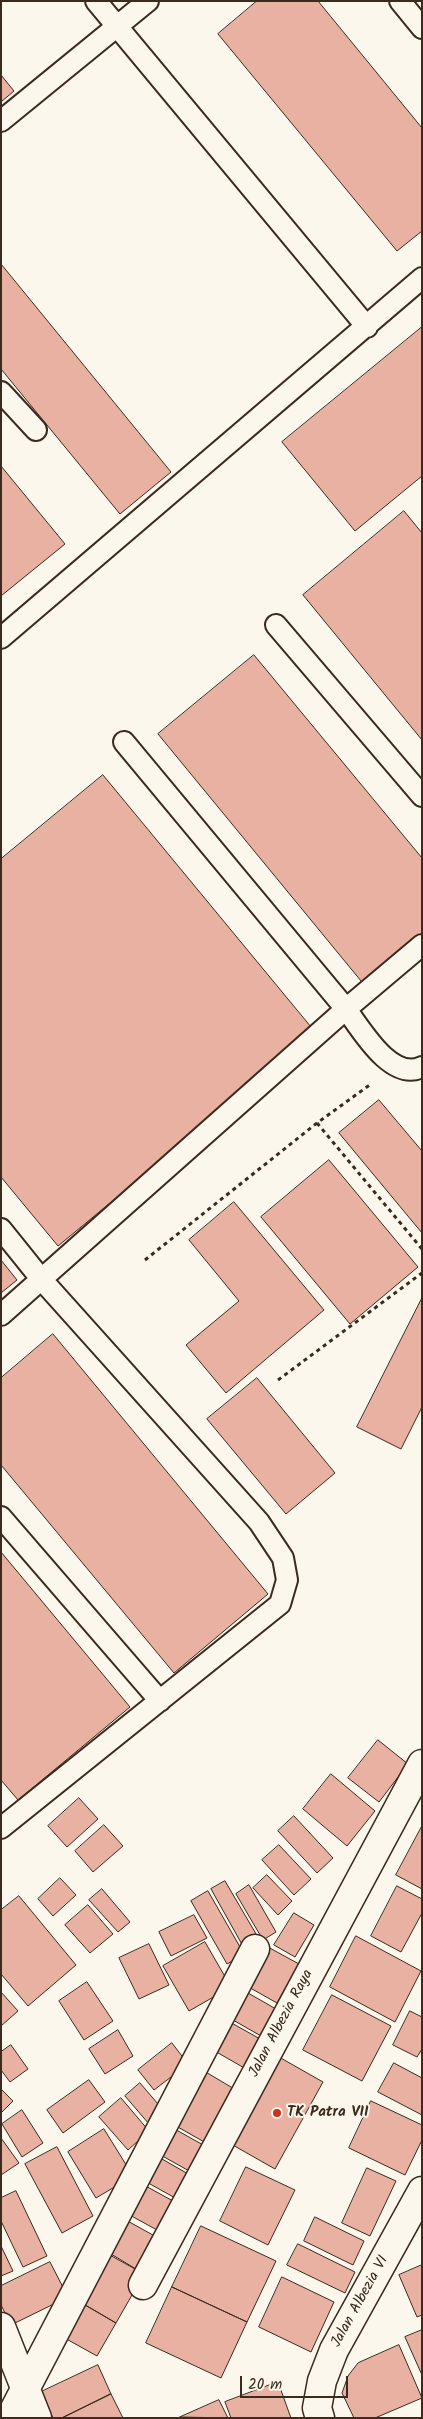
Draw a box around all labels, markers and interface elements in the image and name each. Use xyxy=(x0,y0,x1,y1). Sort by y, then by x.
street label: Jalan Albezia Raya xyxy=(246,1967,318,2081)
place label: TK Patra VII xyxy=(287,2104,369,2122)
marker: TK Patra VII xyxy=(271,2107,283,2119)
street label: Jalan Albezia VI xyxy=(328,2253,394,2351)
scale bar xyxy=(243,2366,350,2398)
text: 20 m xyxy=(248,2373,282,2397)

